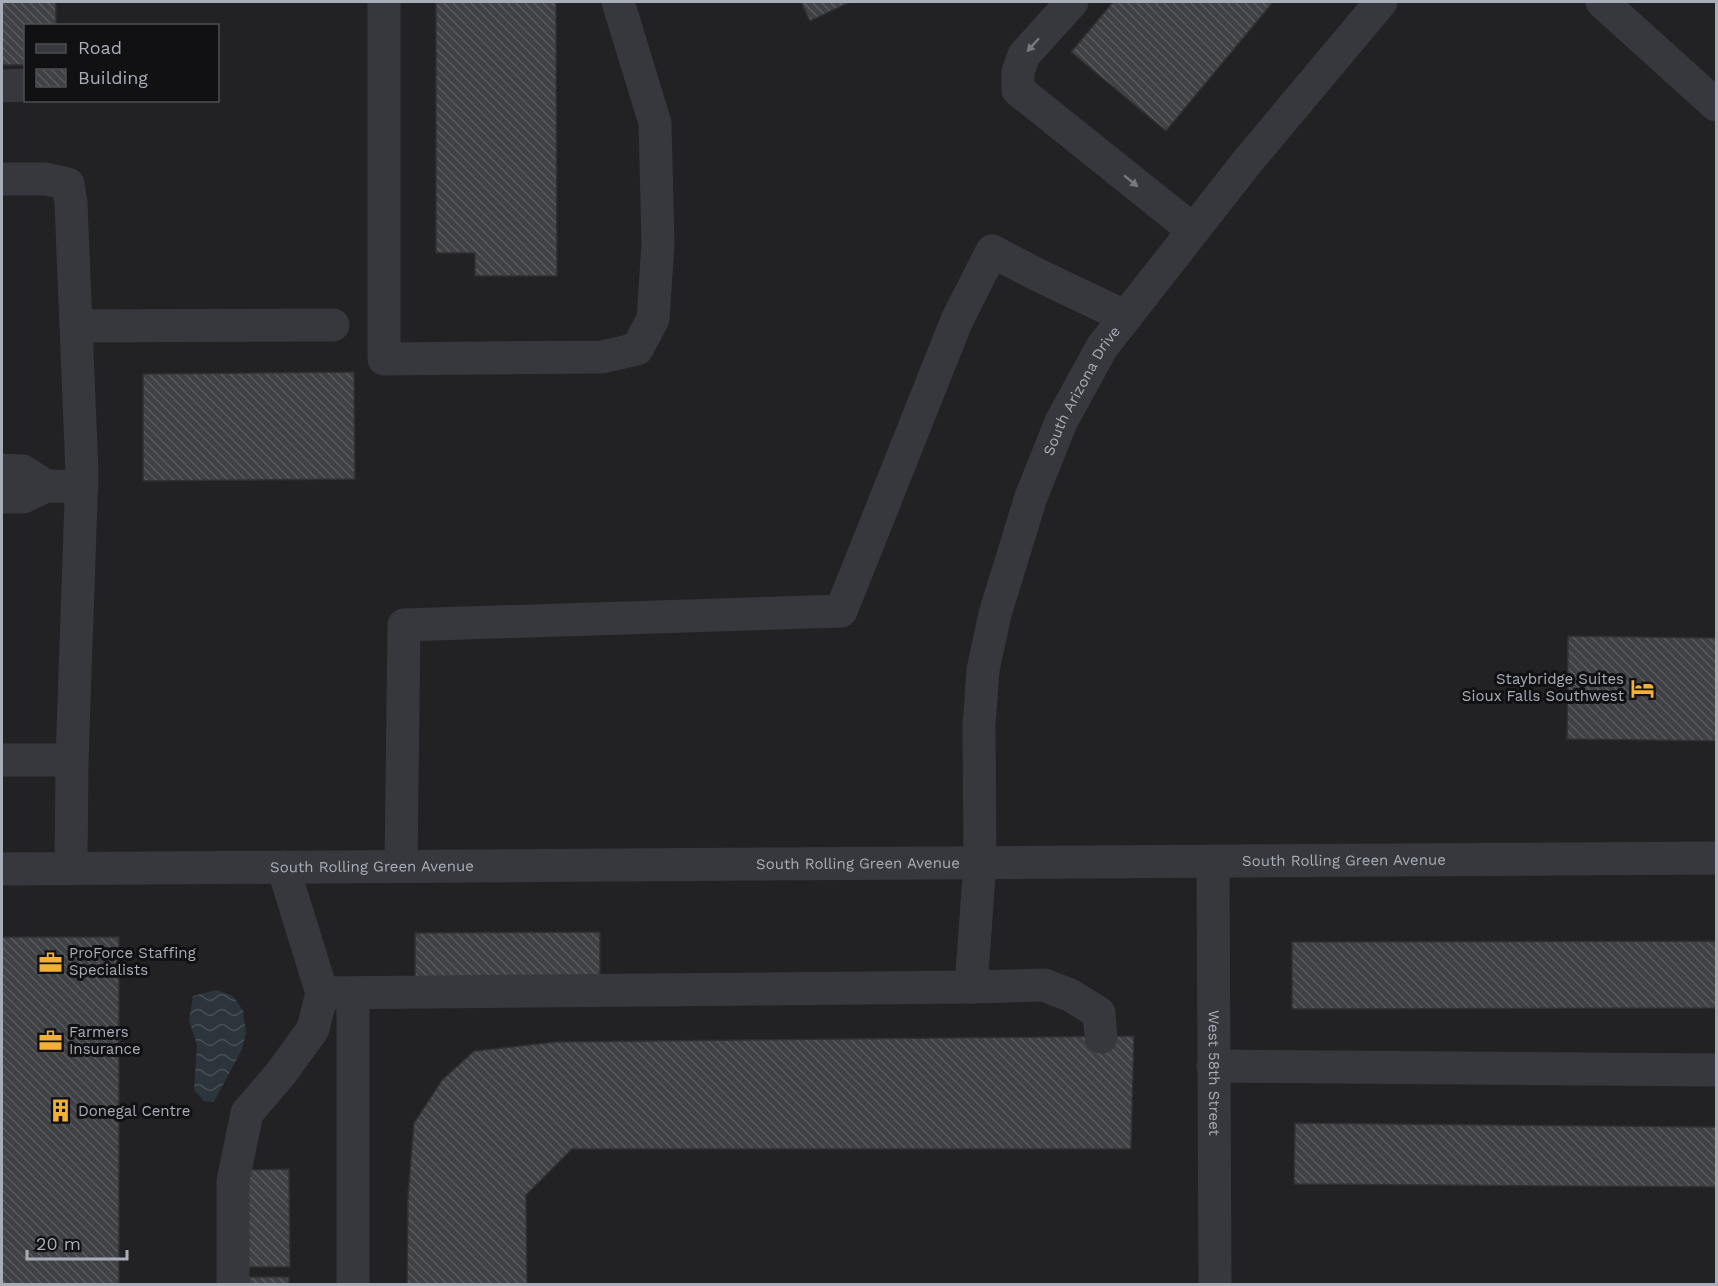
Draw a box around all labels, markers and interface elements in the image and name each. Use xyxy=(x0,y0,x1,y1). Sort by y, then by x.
legend xyxy=(24,24,219,102)
text: Road xyxy=(78,37,122,58)
one-way arrow xyxy=(1027,37,1040,52)
text: Building xyxy=(78,67,148,88)
one-way arrow xyxy=(1124,174,1139,187)
street label: South Arizona Drive xyxy=(1040,322,1124,458)
place label: Staybridge Suites Sioux Falls Southwest xyxy=(1462,670,1625,705)
hotel icon: Staybridge Suites Sioux Falls Southwest xyxy=(1629,675,1655,701)
street label: South Rolling Green Avenue xyxy=(1242,851,1446,870)
street label: South Rolling Green Avenue xyxy=(756,854,960,873)
street label: South Rolling Green Avenue xyxy=(270,857,474,876)
place label: ProForce Staffing Specialists xyxy=(69,944,196,979)
office icon: ProForce Staffing Specialists xyxy=(38,949,64,975)
street label: West 58th Street xyxy=(1205,1010,1223,1137)
place label: Farmers Insurance xyxy=(69,1023,141,1058)
office icon: Farmers Insurance xyxy=(38,1028,64,1054)
building icon: Donegal Centre xyxy=(47,1098,73,1124)
place label: Donegal Centre xyxy=(78,1102,190,1120)
scale bar xyxy=(27,1223,128,1261)
text: 20 m xyxy=(36,1233,81,1254)

